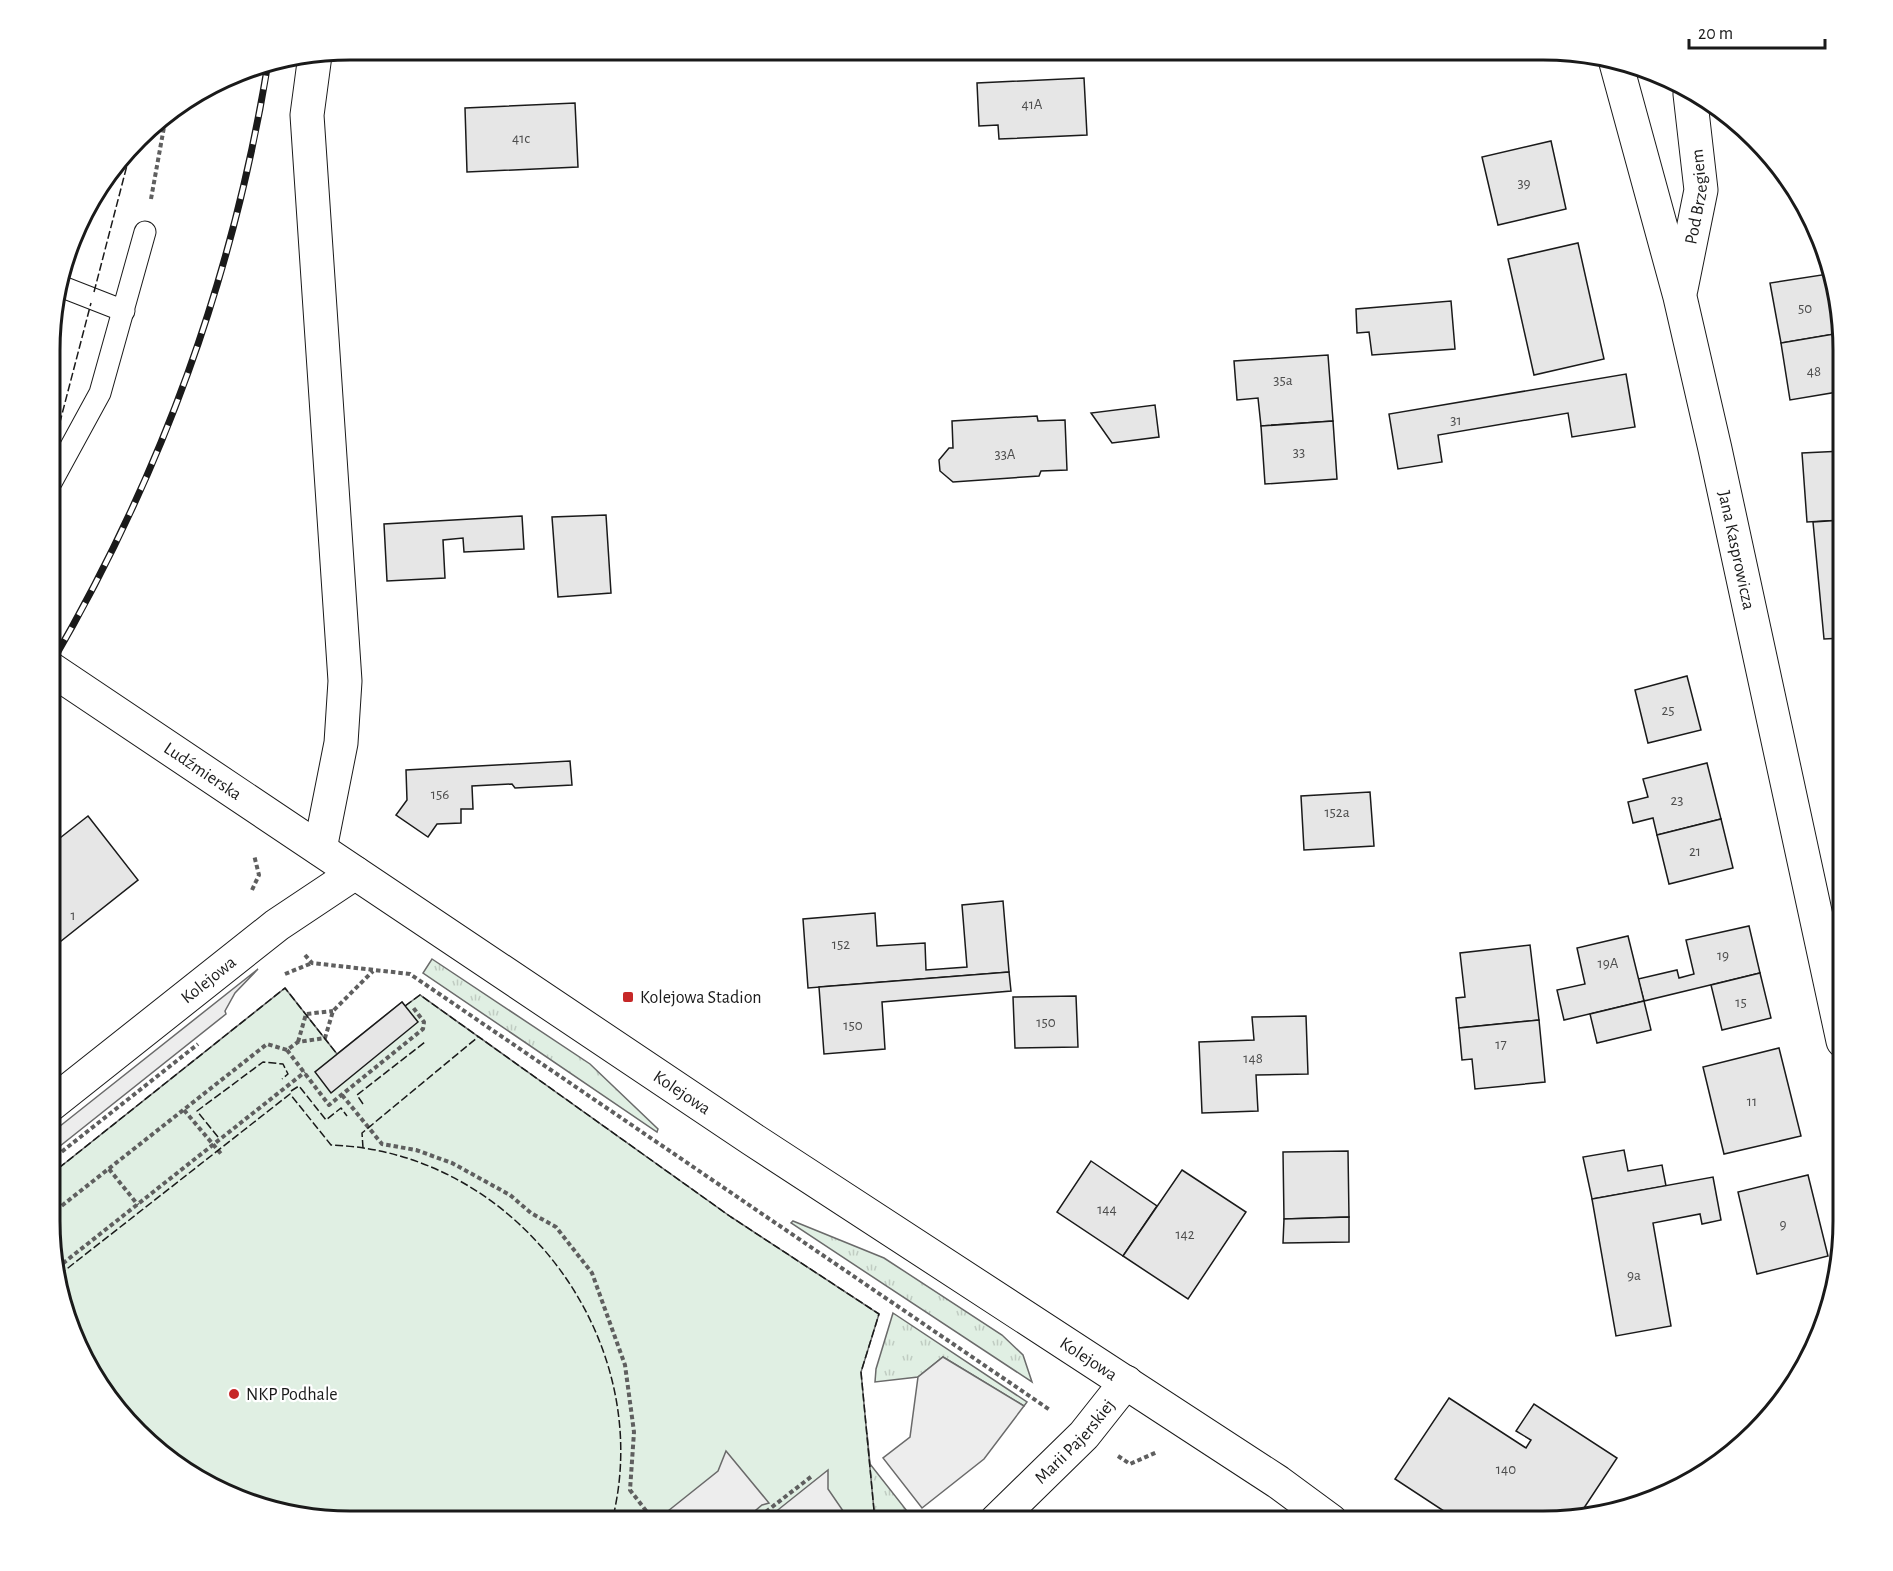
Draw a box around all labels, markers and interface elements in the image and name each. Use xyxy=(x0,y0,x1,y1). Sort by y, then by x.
scale bar xyxy=(1689,12,1826,50)
text: 20 m xyxy=(1698,25,1733,43)
house number: 41A xyxy=(1021,97,1043,112)
house number: 41c xyxy=(512,131,530,146)
street label: Pod Brzegiem xyxy=(1682,148,1711,246)
house number: 39 xyxy=(1517,176,1531,191)
house number: 50 xyxy=(1798,301,1812,316)
house number: 48 xyxy=(1807,364,1821,379)
house number: 35a xyxy=(1273,373,1293,388)
house number: 31 xyxy=(1450,413,1462,428)
house number: 33 xyxy=(1293,445,1305,460)
house number: 33A xyxy=(994,447,1016,462)
street label: Jana Kasprowicza xyxy=(1714,489,1757,611)
house number: 25 xyxy=(1661,703,1675,718)
street label: Ludźmierska xyxy=(160,739,244,804)
house number: 156 xyxy=(431,787,449,802)
house number: 23 xyxy=(1670,793,1684,808)
house number: 152a xyxy=(1324,805,1350,820)
house number: 21 xyxy=(1689,844,1701,859)
house number: 1 xyxy=(70,908,76,923)
house number: 152 xyxy=(832,937,850,952)
house number: 19 xyxy=(1717,948,1729,963)
street label: Kolejowa xyxy=(178,953,240,1007)
house number: 19A xyxy=(1598,956,1619,971)
place label: Kolejowa Stadion xyxy=(640,989,762,1007)
marker: Kolejowa Stadion xyxy=(621,990,635,1004)
house number: 15 xyxy=(1735,995,1747,1010)
house number: 150 xyxy=(1036,1015,1056,1030)
house number: 150 xyxy=(843,1018,863,1033)
house number: 17 xyxy=(1495,1037,1507,1052)
house number: 148 xyxy=(1243,1051,1263,1066)
street label: Kolejowa xyxy=(650,1068,714,1119)
house number: 11 xyxy=(1747,1094,1757,1109)
house number: 144 xyxy=(1097,1202,1117,1217)
house number: 9 xyxy=(1779,1217,1787,1232)
house number: 142 xyxy=(1175,1227,1195,1242)
house number: 9a xyxy=(1627,1268,1641,1283)
street label: Kolejowa xyxy=(1056,1334,1120,1385)
place label: NKP Podhale xyxy=(246,1386,338,1404)
marker: NKP Podhale xyxy=(227,1387,241,1401)
street label: Marii Pajerskiej xyxy=(1032,1396,1119,1488)
house number: 140 xyxy=(1496,1462,1516,1477)

